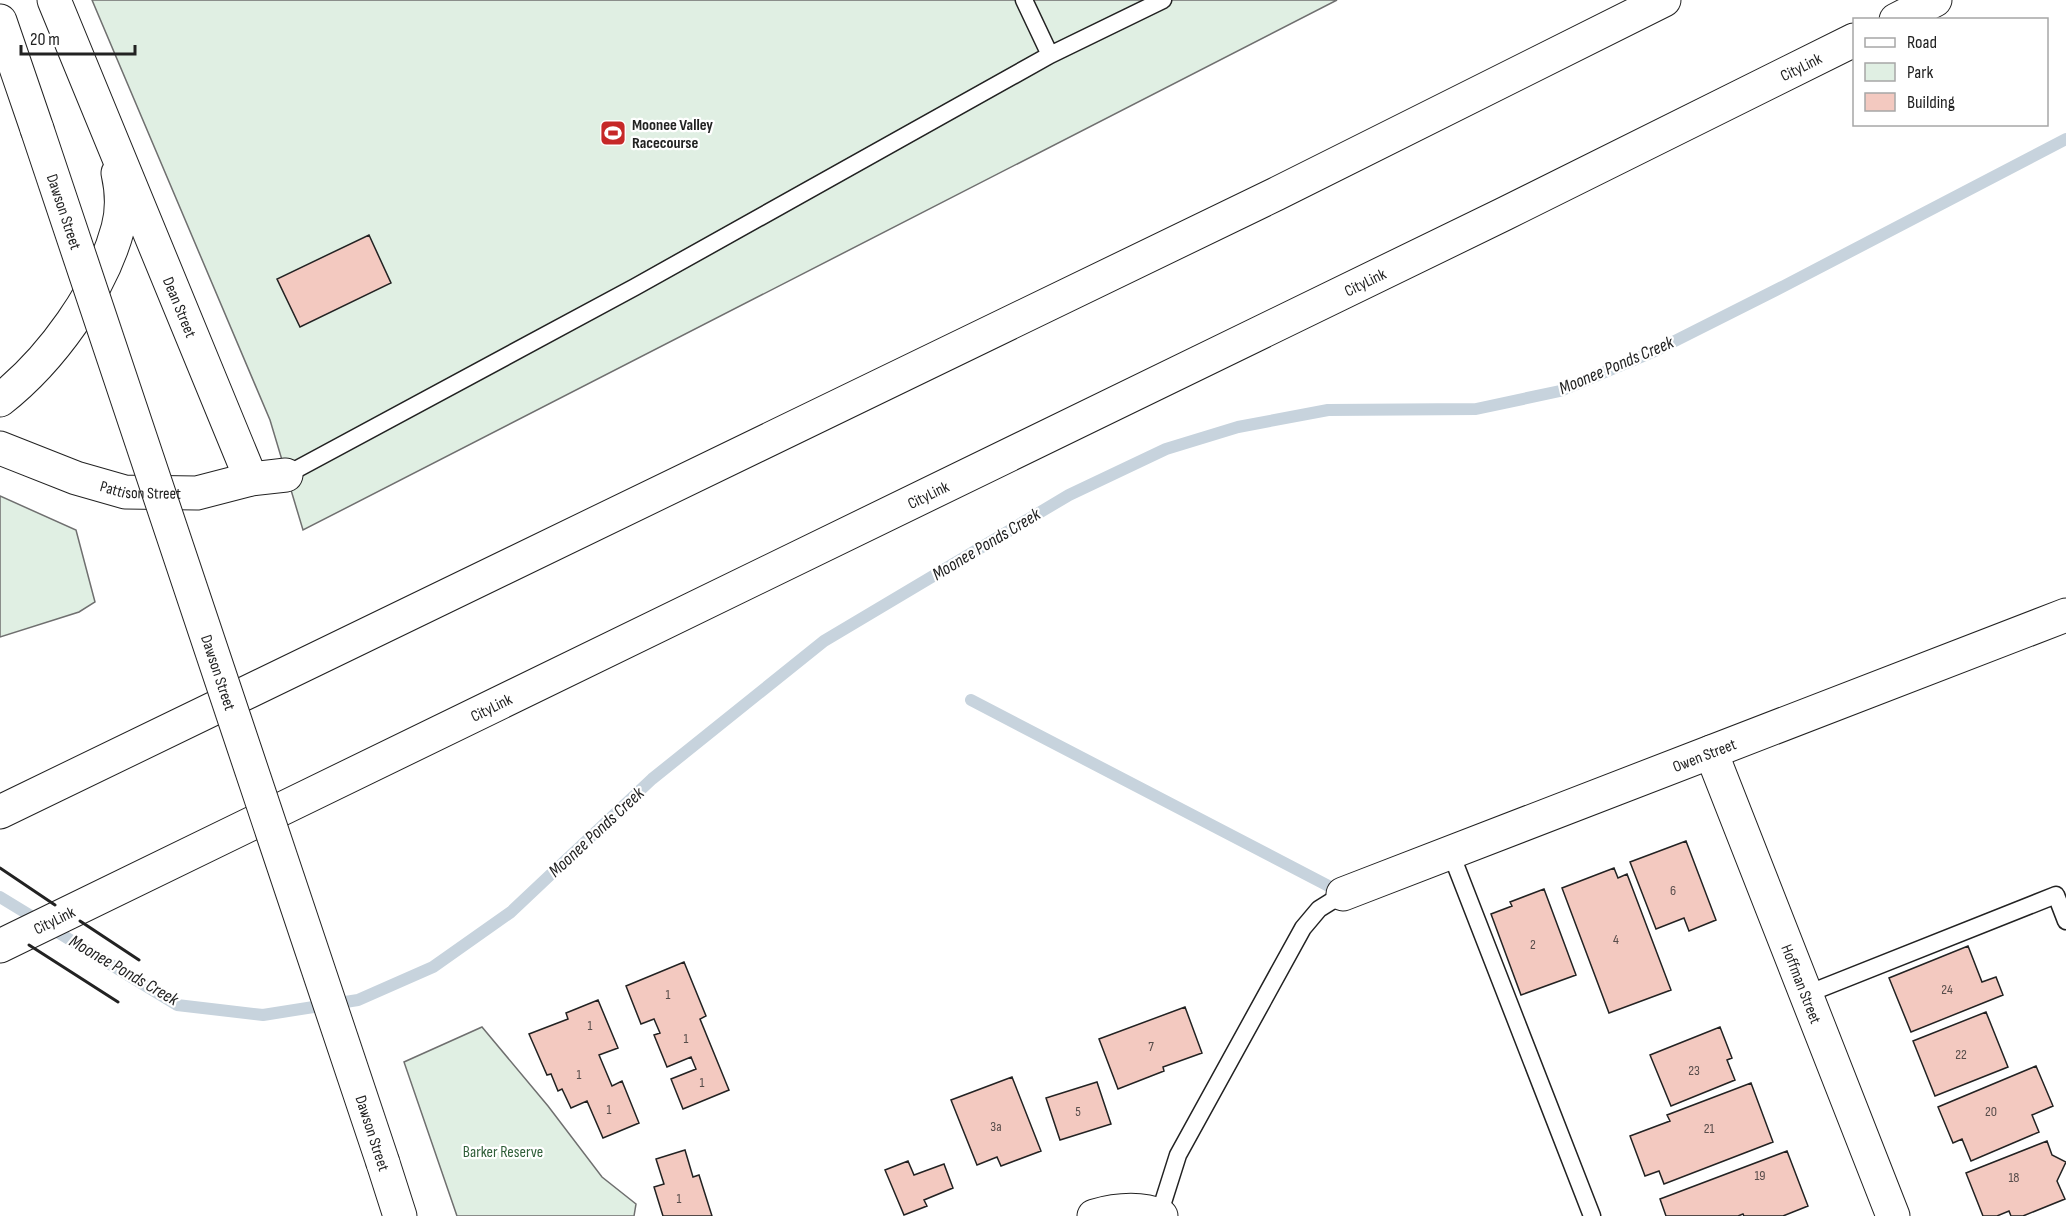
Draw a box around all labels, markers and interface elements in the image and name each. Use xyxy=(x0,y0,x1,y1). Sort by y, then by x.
scale bar xyxy=(21,18,135,56)
legend xyxy=(1853,18,2048,126)
text: 20 m xyxy=(30,29,60,50)
text: Road xyxy=(1907,32,1937,53)
street label: CityLink xyxy=(1778,50,1825,86)
text: Park xyxy=(1907,62,1933,83)
text: Building xyxy=(1907,92,1955,113)
place label: Moonee Valley Racecourse xyxy=(632,116,713,153)
sports icon: Moonee Valley Racecourse xyxy=(598,118,628,148)
street label: Dawson Street xyxy=(42,172,85,252)
street label: CityLink xyxy=(1342,265,1389,301)
street label: Dean Street xyxy=(158,275,200,341)
water label: Moonee Ponds Creek xyxy=(1556,331,1678,399)
street label: Pattison Street xyxy=(98,477,181,504)
street label: CityLink xyxy=(905,478,952,514)
water label: Moonee Ponds Creek xyxy=(928,503,1045,585)
street label: Dawson Street xyxy=(196,633,239,713)
street label: CityLink xyxy=(468,690,515,727)
street label: Owen Street xyxy=(1670,735,1739,777)
water label: Moonee Ponds Creek xyxy=(544,782,649,882)
house number: 6 xyxy=(1670,882,1676,899)
street label: CityLink xyxy=(31,903,78,939)
water label: Moonee Ponds Creek xyxy=(66,931,183,1011)
house number: 4 xyxy=(1613,931,1619,948)
house number: 2 xyxy=(1530,936,1536,953)
street label: Hoffman Street xyxy=(1776,942,1825,1027)
house number: 24 xyxy=(1941,981,1953,998)
house number: 1 xyxy=(666,986,671,1003)
house number: 1 xyxy=(588,1017,593,1034)
house number: 1 xyxy=(684,1030,689,1047)
house number: 7 xyxy=(1148,1038,1154,1055)
house number: 22 xyxy=(1955,1046,1967,1063)
house number: 23 xyxy=(1688,1062,1700,1079)
house number: 1 xyxy=(577,1066,582,1083)
house number: 1 xyxy=(700,1074,705,1091)
street label: Dawson Street xyxy=(350,1093,393,1174)
house number: 1 xyxy=(607,1101,612,1118)
house number: 5 xyxy=(1075,1103,1081,1120)
house number: 20 xyxy=(1985,1103,1997,1120)
house number: 3a xyxy=(990,1118,1002,1135)
house number: 21 xyxy=(1704,1120,1714,1137)
park label: Barker Reserve xyxy=(463,1143,543,1162)
house number: 19 xyxy=(1754,1167,1766,1184)
house number: 18 xyxy=(2008,1169,2020,1186)
house number: 1 xyxy=(677,1190,682,1207)

